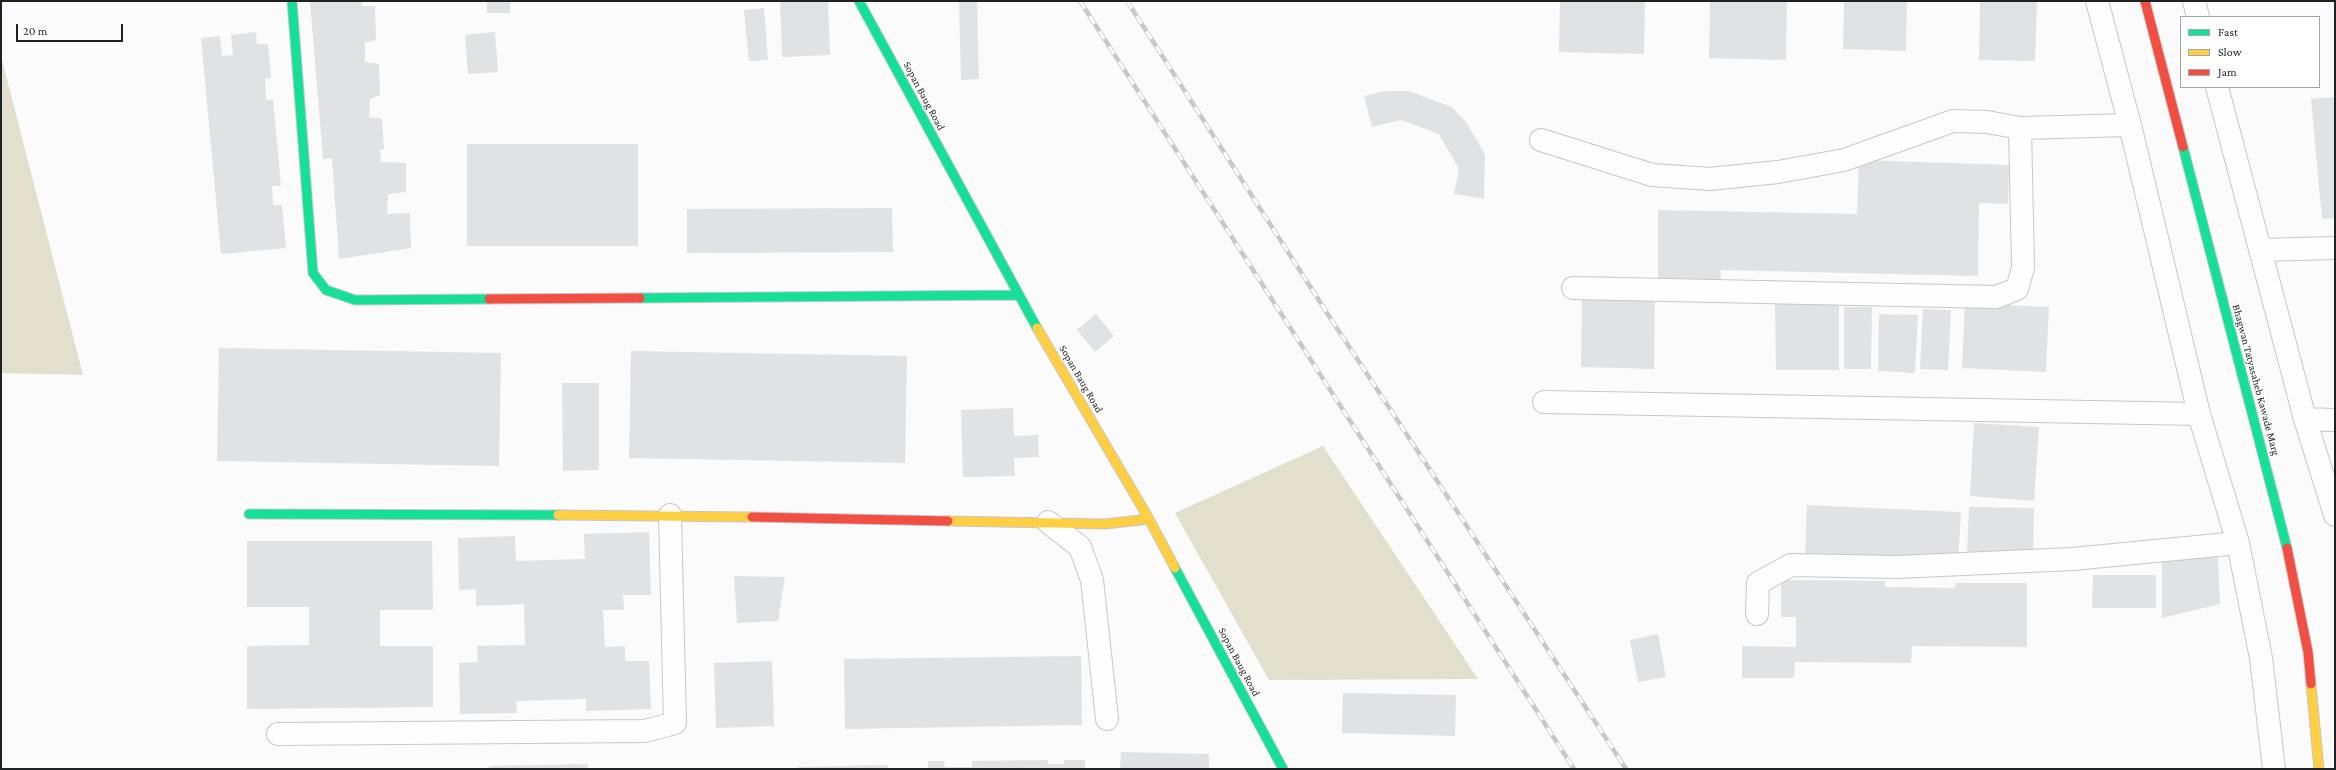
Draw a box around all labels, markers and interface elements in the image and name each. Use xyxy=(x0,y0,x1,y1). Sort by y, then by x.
scale bar xyxy=(18,16,125,42)
legend xyxy=(2180,16,2320,88)
text: 20 m xyxy=(23,24,47,38)
text: Fast xyxy=(2218,25,2238,39)
text: Slow xyxy=(2218,45,2242,59)
street label: Sopan Baug Road xyxy=(900,59,948,133)
text: Jam xyxy=(2218,65,2237,79)
street label: Bhagwan Tatyasaheb Kawade Marg xyxy=(2229,303,2283,457)
street label: Sopan Baug Road xyxy=(1056,343,1106,415)
street label: Sopan Baug Road xyxy=(1215,625,1263,699)

